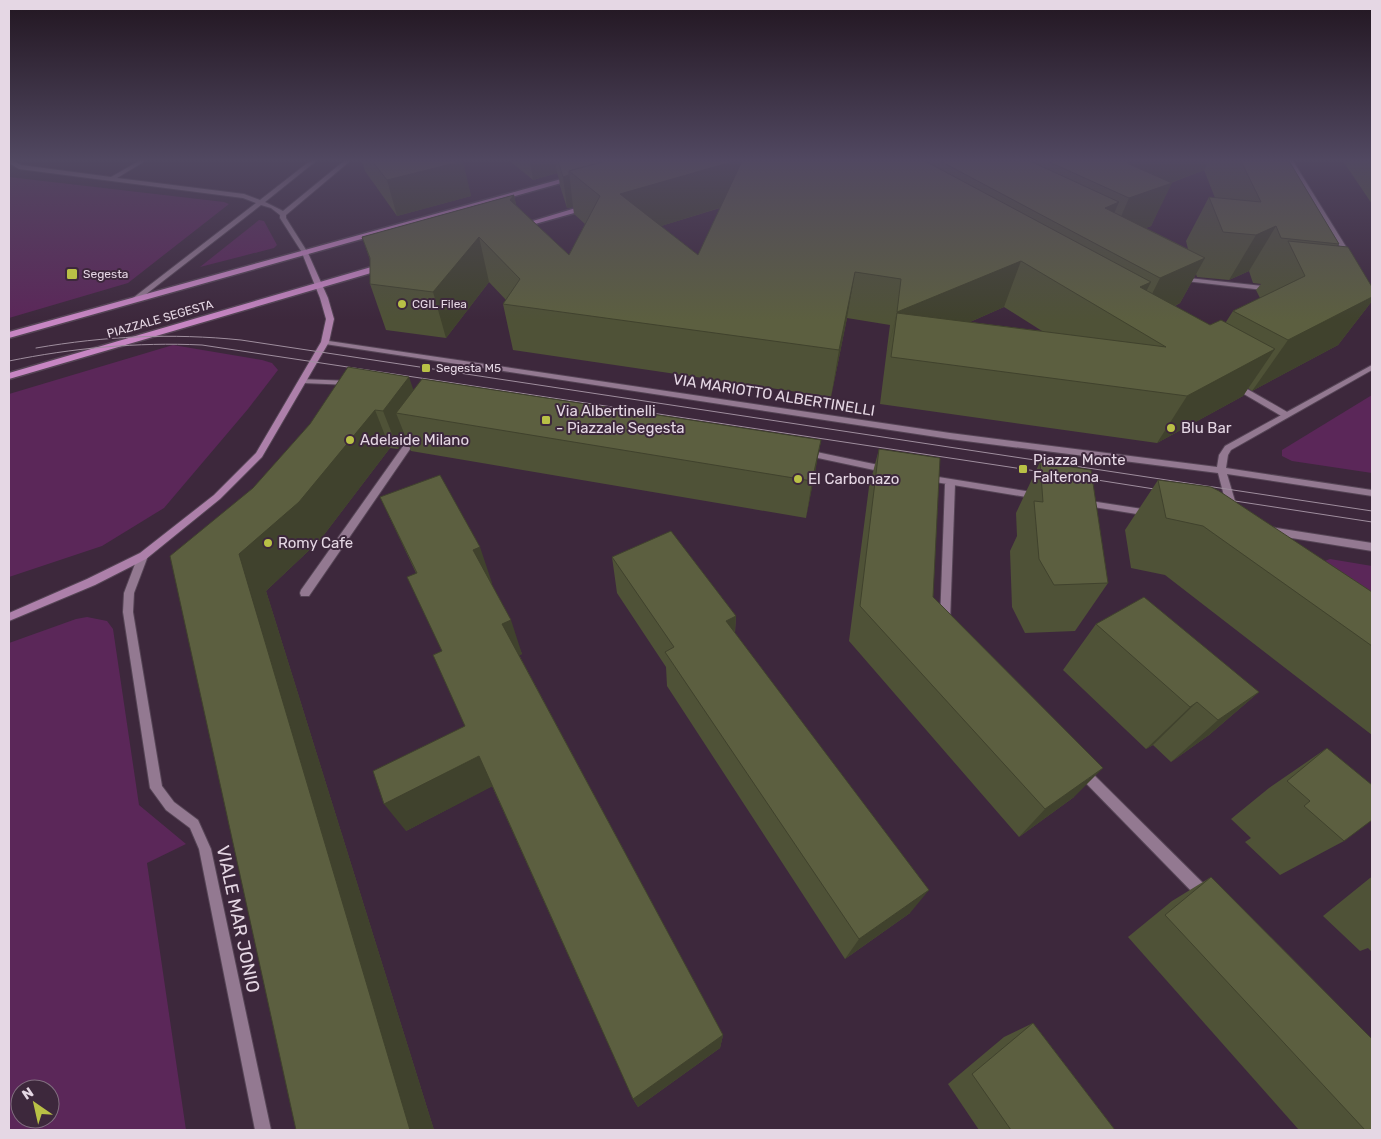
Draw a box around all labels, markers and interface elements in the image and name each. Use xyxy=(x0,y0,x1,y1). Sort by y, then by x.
marker: Segesta xyxy=(65,267,79,281)
place label: Segesta xyxy=(83,267,129,281)
street label: PIAZZALE SEGESTA xyxy=(105,297,215,341)
place label: CGIL Filea xyxy=(412,297,467,311)
marker: CGIL Filea xyxy=(396,298,408,310)
place label: Segesta M5 xyxy=(436,361,501,375)
marker: Segesta M5 xyxy=(420,362,432,374)
street label: VIA MARIOTTO ALBERTINELLI xyxy=(672,370,876,420)
place label: Via Albertinelli - Piazzale Segesta xyxy=(556,402,685,437)
marker: Via Albertinelli - Piazzale Segesta xyxy=(540,414,552,426)
place label: Blu Bar xyxy=(1181,419,1232,437)
marker: Blu Bar xyxy=(1165,422,1177,434)
place label: Adelaide Milano xyxy=(360,431,469,449)
marker: Adelaide Milano xyxy=(344,434,356,446)
place label: Piazza Monte Falterona xyxy=(1033,451,1126,486)
marker: Piazza Monte Falterona xyxy=(1017,463,1029,475)
place label: El Carbonazo xyxy=(808,470,899,488)
marker: El Carbonazo xyxy=(792,473,804,485)
place label: Romy Cafe xyxy=(278,534,353,552)
marker: Romy Cafe xyxy=(262,537,274,549)
street label: VIALE MAR JONIO xyxy=(212,843,264,995)
north arrow xyxy=(10,1079,60,1129)
text: N xyxy=(19,1084,37,1104)

